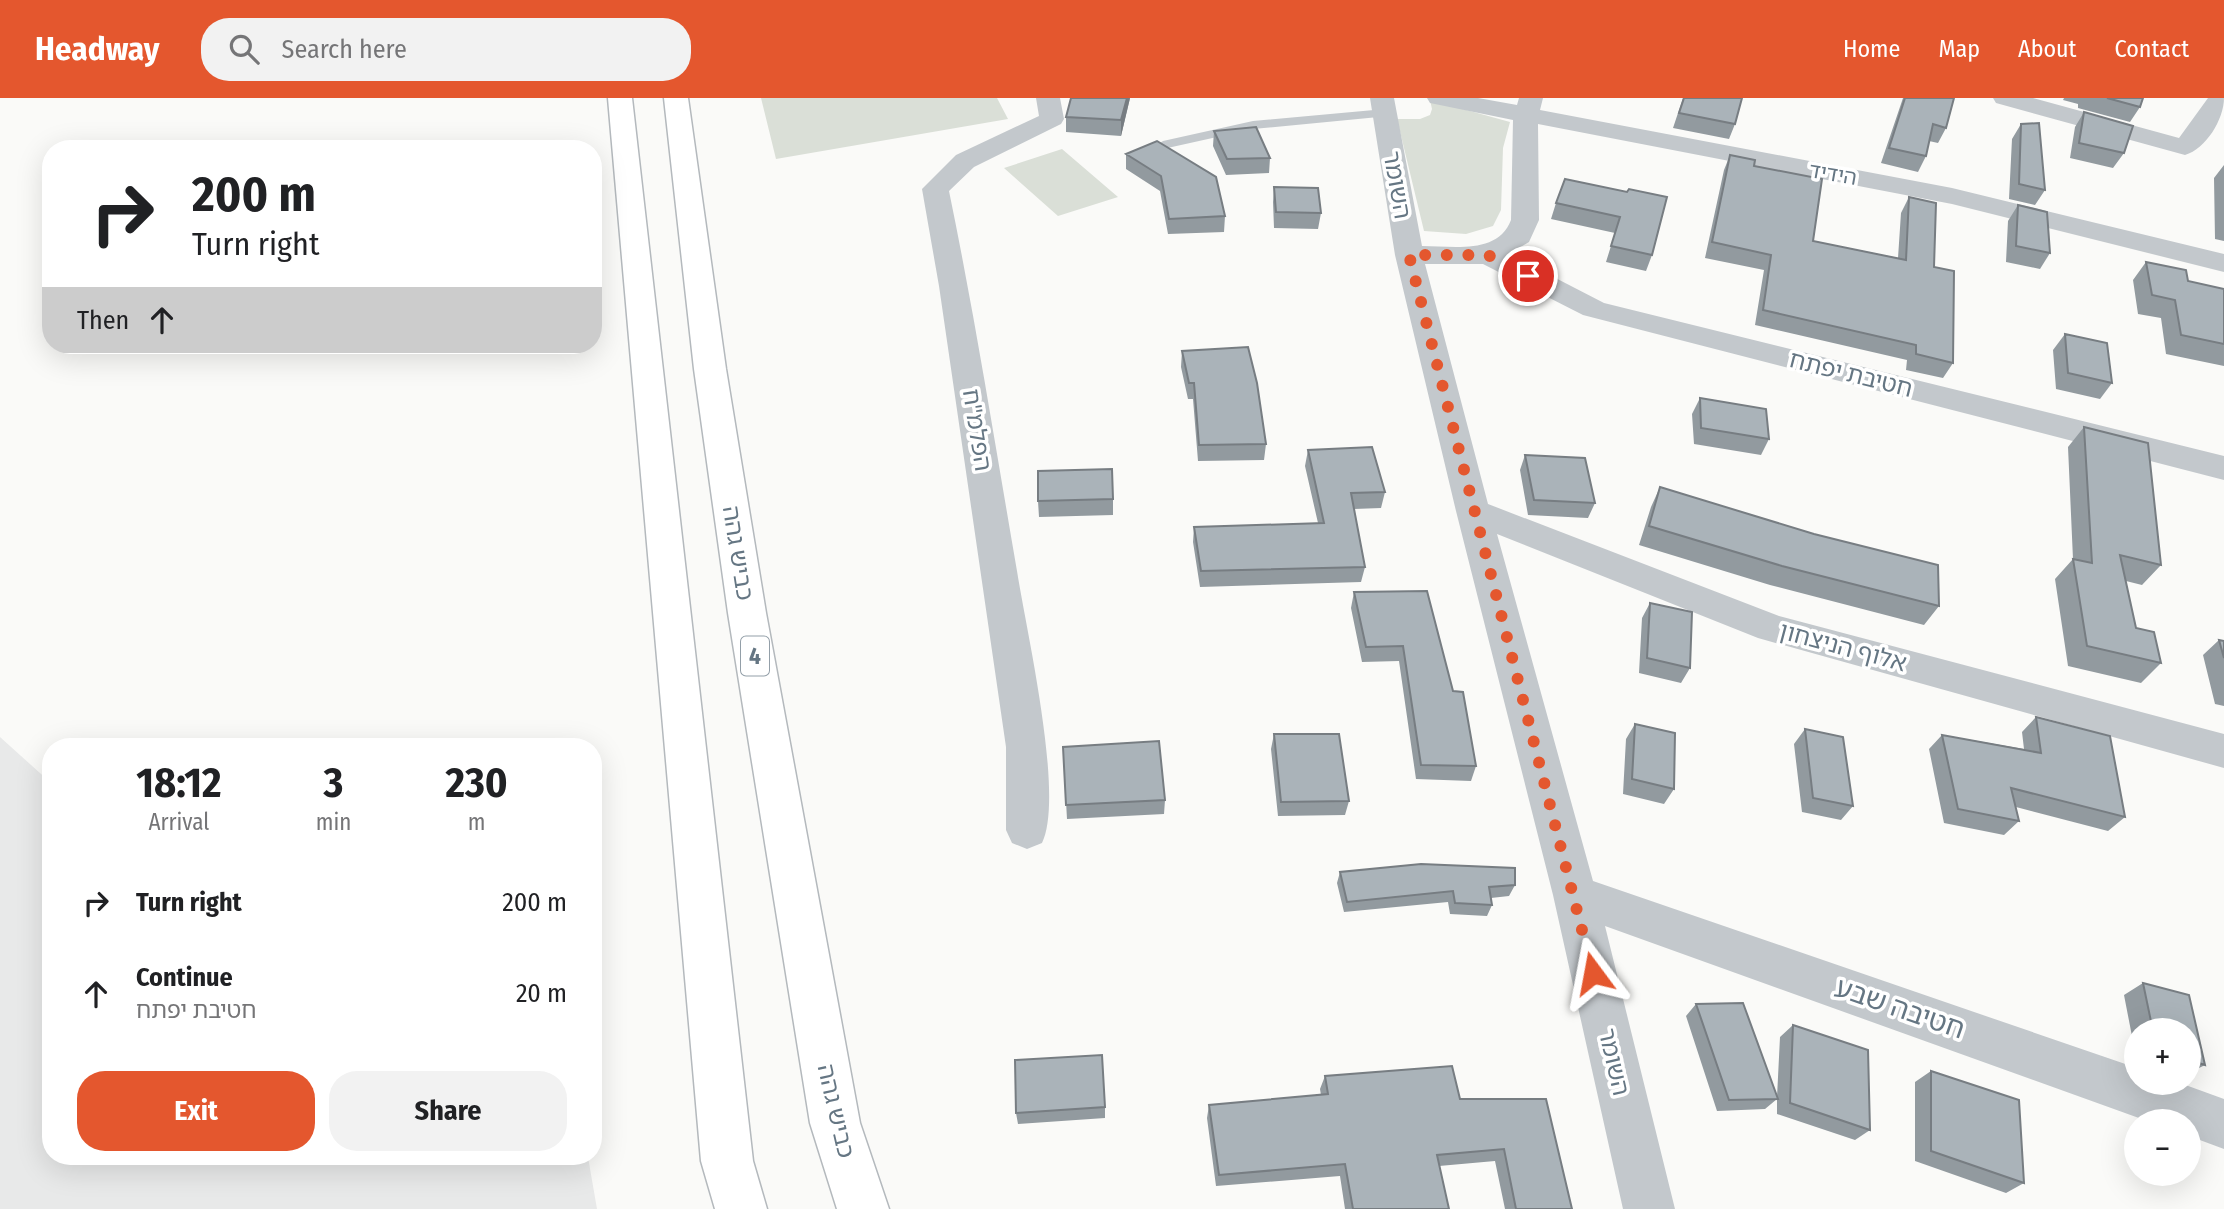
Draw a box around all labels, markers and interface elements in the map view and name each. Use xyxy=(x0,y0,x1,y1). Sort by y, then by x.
search box xyxy=(201,18,691,81)
text: Headway xyxy=(35,29,159,69)
icon: search xyxy=(225,30,263,68)
text: Search here xyxy=(281,34,407,65)
text: Home xyxy=(1843,35,1900,63)
text: Map xyxy=(1938,35,1980,63)
text: About xyxy=(2018,35,2076,63)
text: Contact xyxy=(2114,35,2189,63)
street label: השומר xyxy=(1377,149,1417,221)
street label: הידיד xyxy=(1807,157,1859,191)
text: 200 m xyxy=(192,165,316,224)
icon: right xyxy=(77,168,168,259)
text: Turn right xyxy=(192,225,319,263)
pin xyxy=(1498,246,1558,306)
icon: arrive xyxy=(1509,257,1547,295)
icon: ahead xyxy=(143,301,181,339)
text: Then xyxy=(77,305,129,336)
street label: חטיבת יפתח xyxy=(1787,345,1915,403)
street label: הפלמ"ח xyxy=(957,387,997,473)
street label: כביש גהה xyxy=(717,504,759,602)
street label: אלוף הניצחון xyxy=(1776,617,1910,677)
road number: 4 xyxy=(741,636,769,676)
text: 18:12 xyxy=(136,758,222,808)
text: 3 xyxy=(324,758,343,808)
text: 230 xyxy=(446,758,508,808)
text: Arrival xyxy=(148,808,209,836)
text: min xyxy=(316,808,351,836)
text: m xyxy=(468,808,486,836)
icon: right xyxy=(77,884,115,922)
text: Turn right xyxy=(136,887,242,918)
text: 200 m xyxy=(502,887,567,918)
position arrow xyxy=(1556,936,1630,1010)
text: Continue xyxy=(136,962,233,993)
street label: חטיבה שבע xyxy=(1831,970,1969,1046)
icon: ahead xyxy=(77,975,115,1013)
text: 20 m xyxy=(516,978,567,1009)
text: חטיבת יפתח xyxy=(136,996,257,1024)
map controls xyxy=(2124,1018,2201,1186)
button: + xyxy=(2124,1018,2201,1095)
street label: השומר xyxy=(1593,1026,1635,1098)
street label: כביש גהה xyxy=(812,1061,860,1161)
button: Exit xyxy=(77,1071,315,1151)
button: Share xyxy=(329,1071,567,1151)
button: − xyxy=(2124,1109,2201,1186)

